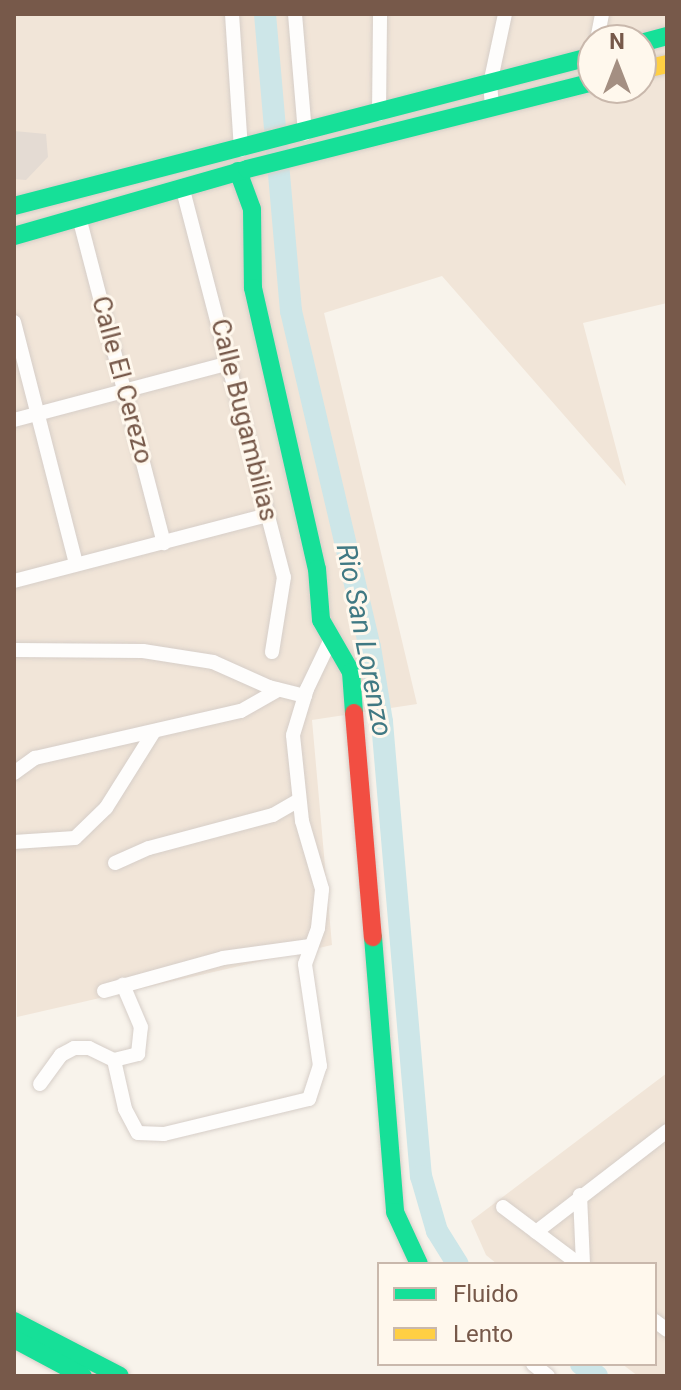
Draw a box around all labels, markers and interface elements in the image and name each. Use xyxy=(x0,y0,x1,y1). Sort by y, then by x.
north arrow xyxy=(577,24,657,104)
text: N xyxy=(609,29,625,54)
street label: Calle El Cerezo xyxy=(85,293,159,467)
street label: Calle Bugambilias xyxy=(204,316,284,524)
water label: Rio San Lorenzo xyxy=(329,541,399,739)
legend xyxy=(377,1262,657,1366)
text: Fluido xyxy=(453,1280,518,1308)
text: Lento xyxy=(453,1320,513,1348)

